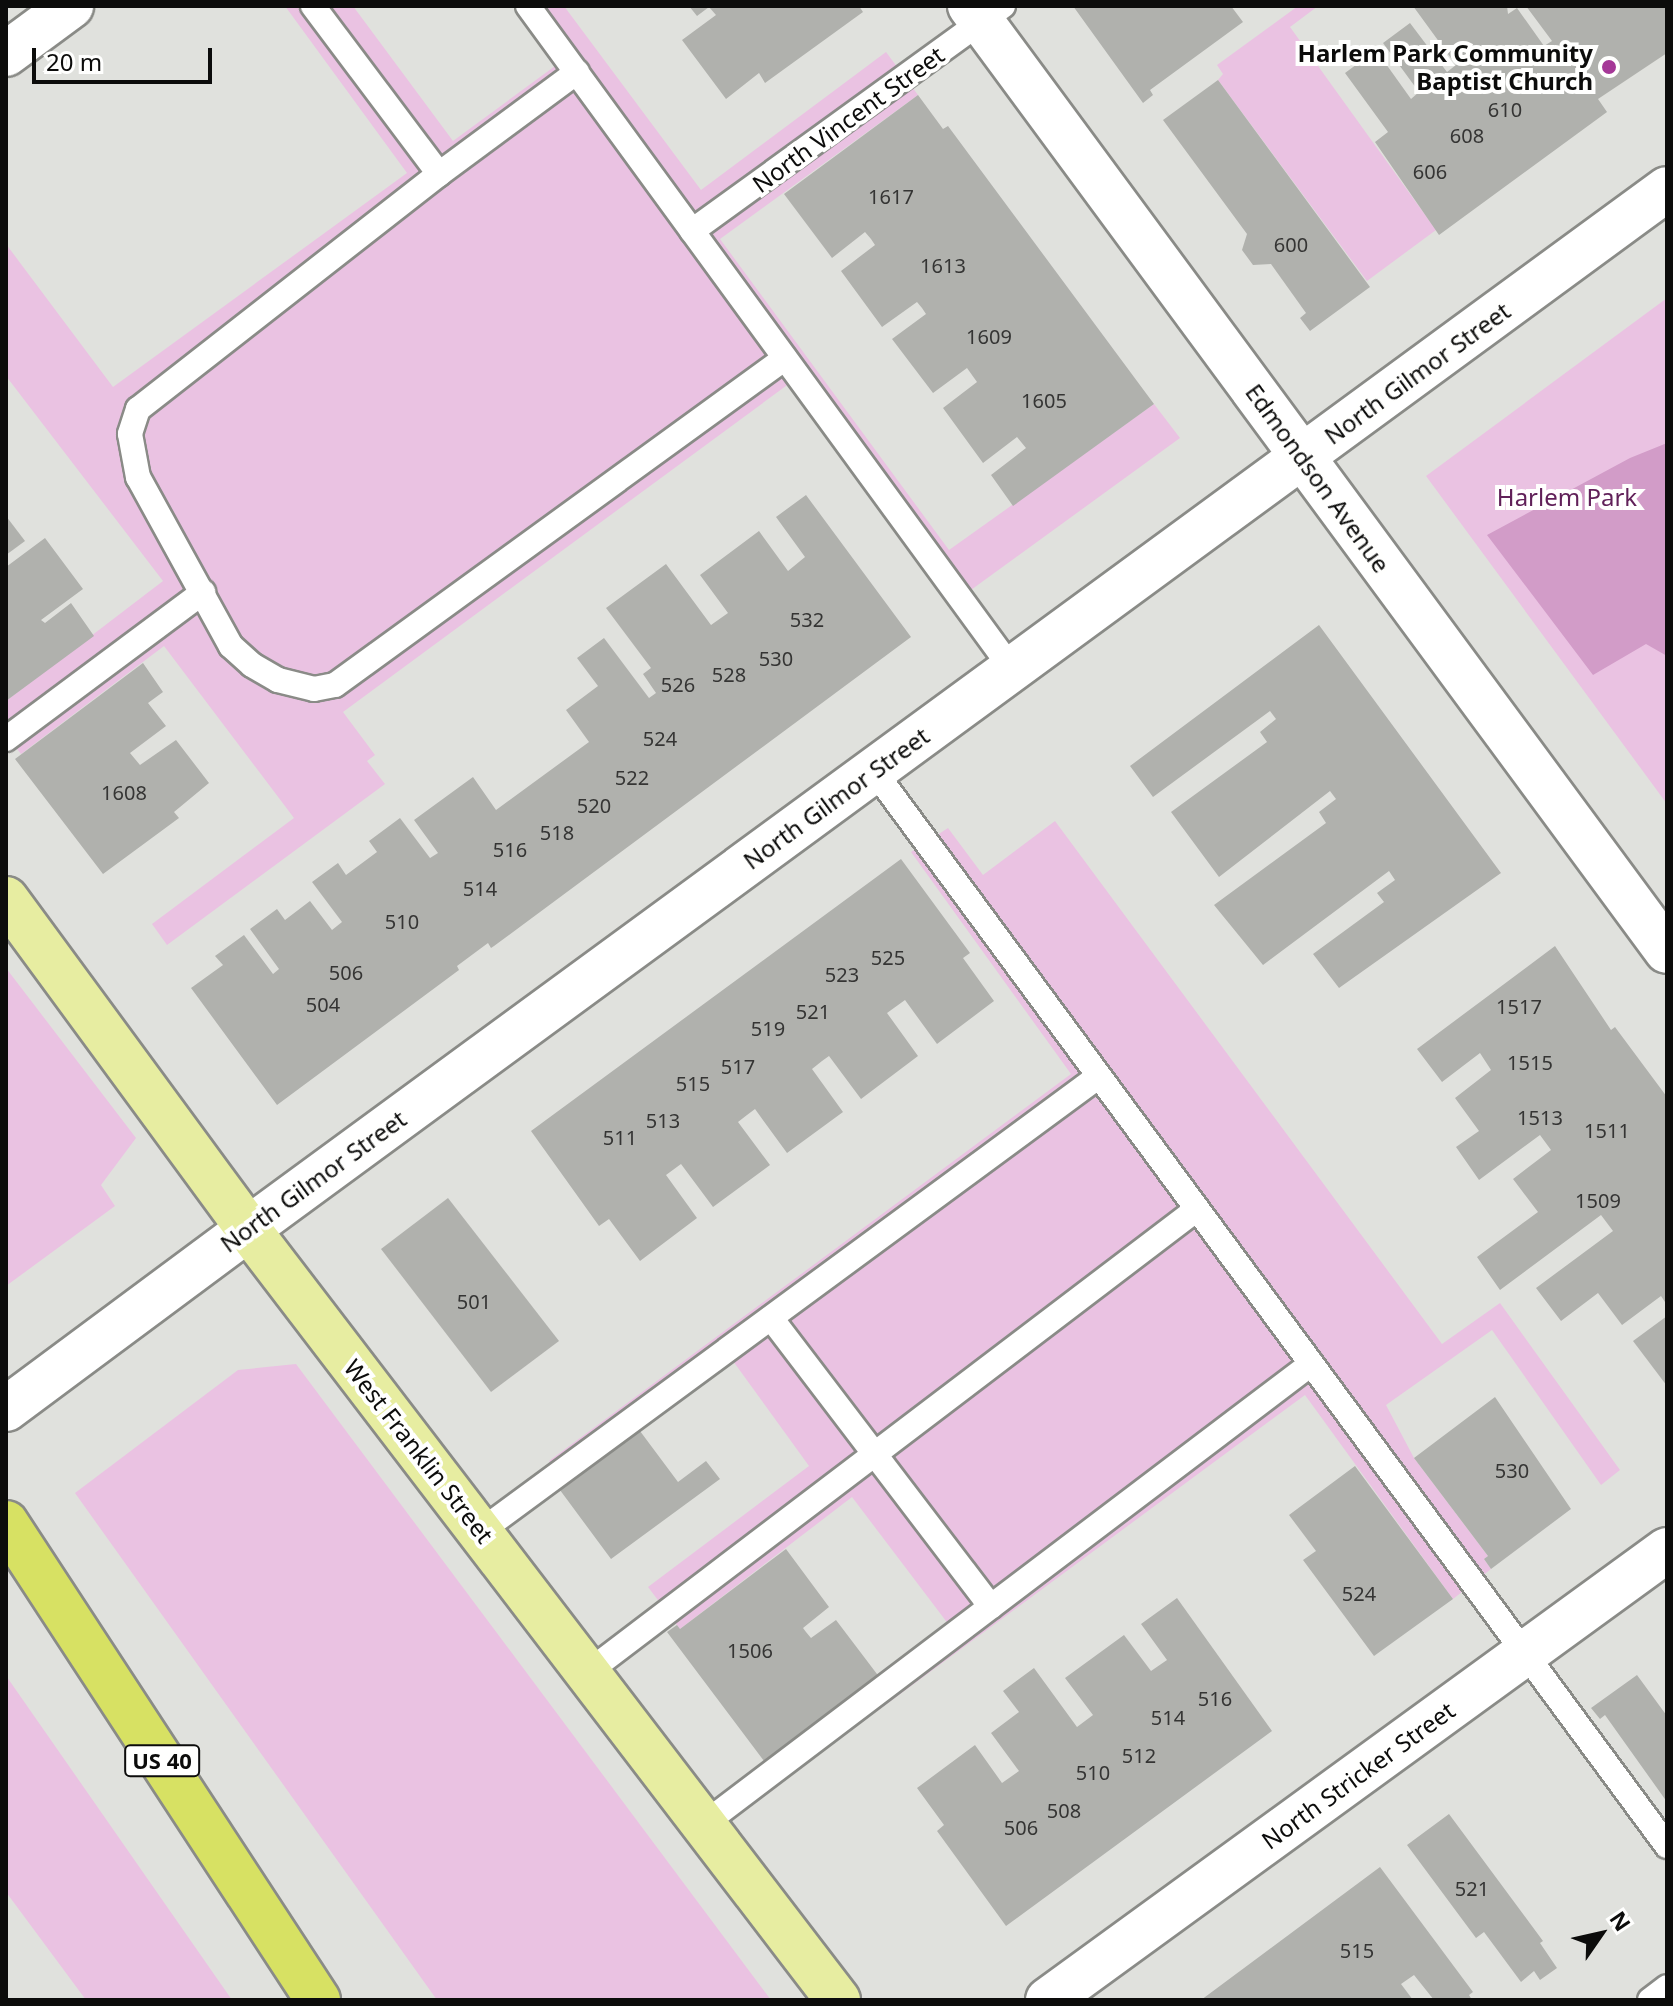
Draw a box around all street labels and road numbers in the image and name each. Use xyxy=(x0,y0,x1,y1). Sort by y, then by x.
street label: North Vincent Street xyxy=(747,40,949,198)
street label: North Gilmor Street xyxy=(1319,296,1515,450)
street label: Edmondson Avenue xyxy=(1240,378,1396,578)
street label: North Gilmor Street xyxy=(738,721,934,875)
street label: North Gilmor Street xyxy=(215,1104,411,1258)
street label: West Franklin Street xyxy=(338,1353,500,1549)
street label: North Stricker Street xyxy=(1256,1695,1460,1855)
road number: US 40 xyxy=(124,1743,200,1779)

